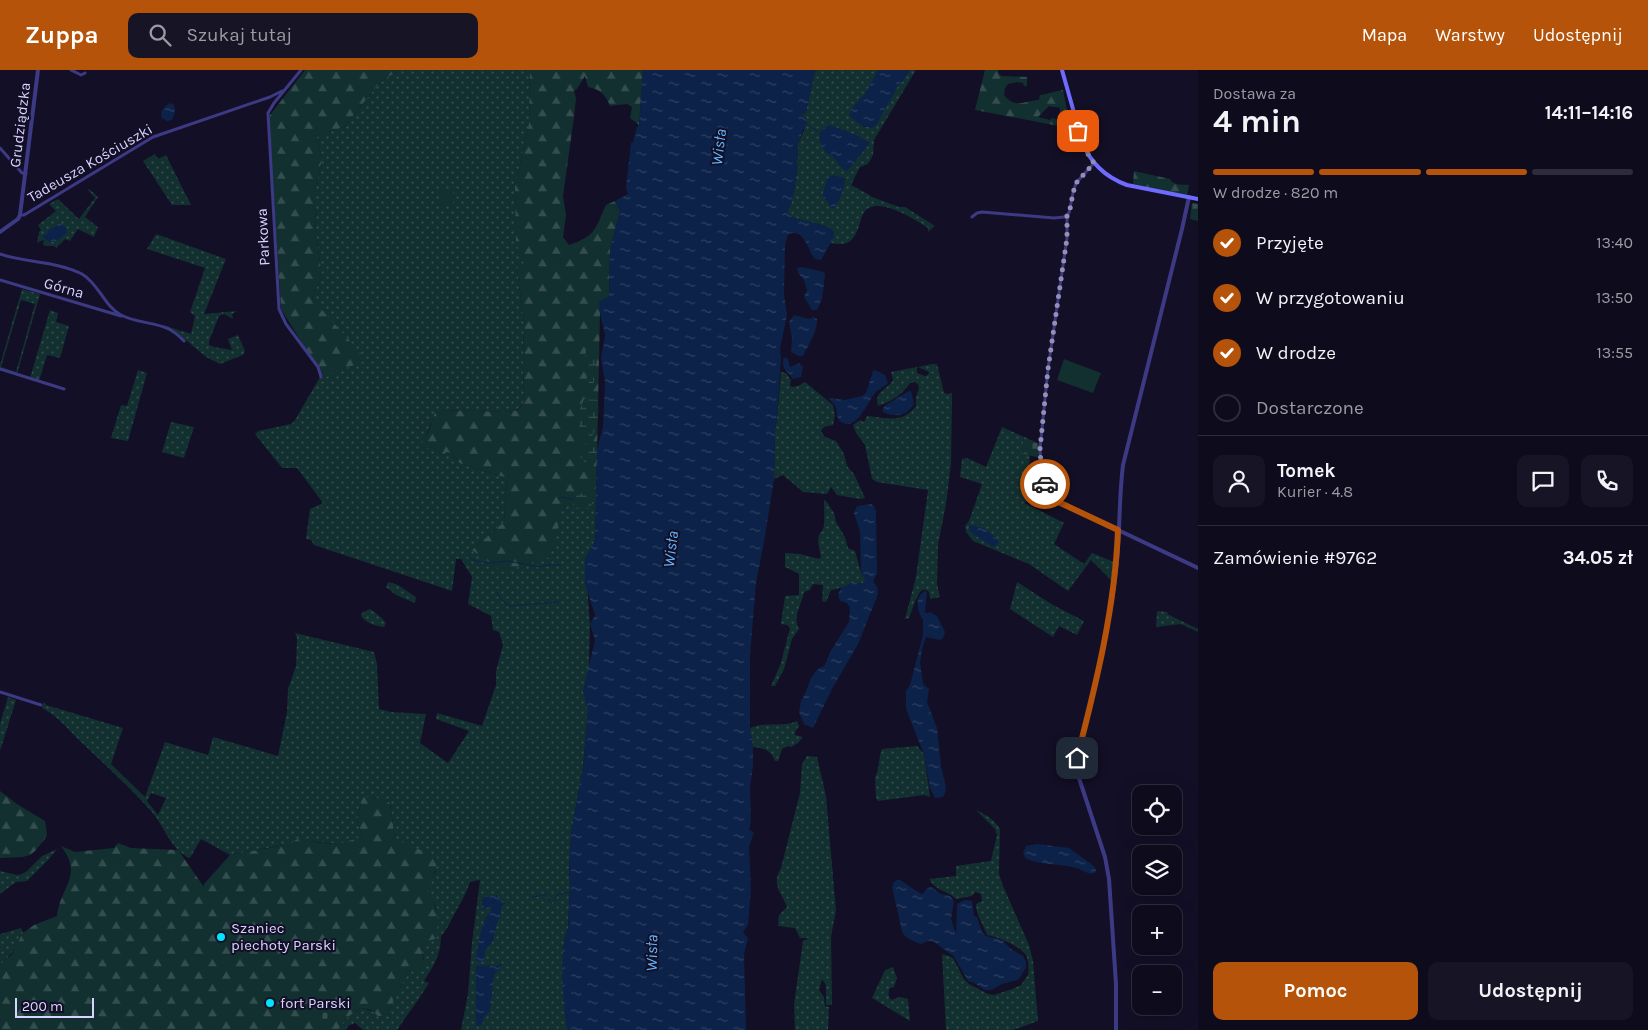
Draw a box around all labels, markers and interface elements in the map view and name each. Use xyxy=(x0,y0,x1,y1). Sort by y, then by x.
search box xyxy=(128,13,478,58)
text: Zuppa xyxy=(25,21,98,49)
icon: search xyxy=(146,21,174,49)
text: Szukaj tutaj xyxy=(186,24,292,46)
text: Mapa xyxy=(1362,24,1407,46)
text: Warstwy xyxy=(1435,24,1505,46)
text: Udostępnij xyxy=(1533,24,1623,46)
street label: Grudziądzka xyxy=(6,81,34,169)
text: Dostawa za xyxy=(1213,84,1296,103)
text: 14:11–14:16 xyxy=(1545,102,1633,124)
text: 4 min xyxy=(1213,103,1301,140)
pin xyxy=(1057,110,1099,152)
icon: bag xyxy=(1064,117,1092,145)
street label: Tadeusza Kościuszki xyxy=(24,120,156,206)
water label: Wisła xyxy=(707,128,730,167)
text: W drodze · 820 m xyxy=(1213,183,1338,202)
street label: Parkowa xyxy=(253,208,273,266)
icon: check xyxy=(1213,229,1241,257)
text: Przyjęte xyxy=(1256,232,1324,254)
text: 13:40 xyxy=(1596,233,1633,252)
street label: Górna xyxy=(42,274,86,302)
icon: check xyxy=(1213,284,1241,312)
text: W przygotowaniu xyxy=(1256,287,1405,309)
text: 13:50 xyxy=(1596,288,1633,307)
icon: check xyxy=(1213,339,1241,367)
text: W drodze xyxy=(1256,342,1336,364)
text: 13:55 xyxy=(1597,343,1633,362)
text: Dostarczone xyxy=(1256,397,1364,419)
button: person xyxy=(1213,455,1265,507)
button: chat xyxy=(1517,455,1569,507)
button: phone xyxy=(1581,455,1633,507)
courier xyxy=(1020,459,1070,509)
text: Tomek xyxy=(1277,460,1335,482)
icon: car xyxy=(1031,470,1059,498)
text: Kurier · 4.8 xyxy=(1277,482,1353,501)
water label: Wisła xyxy=(659,530,682,569)
text: Zamówienie #9762 xyxy=(1213,547,1377,569)
text: 34.05 zł xyxy=(1563,547,1633,569)
pin xyxy=(1056,737,1098,779)
icon: home xyxy=(1063,744,1091,772)
map controls xyxy=(1132,785,1182,1015)
button: locate xyxy=(1132,785,1182,835)
button: layers xyxy=(1132,845,1182,895)
button: + xyxy=(1132,905,1182,955)
place label: Szaniec piechoty Parski xyxy=(231,919,336,954)
marker: Szaniec piechoty Parski xyxy=(215,931,227,943)
water label: Wisła xyxy=(642,934,661,972)
button: Pomoc xyxy=(1213,962,1418,1020)
button: Udostępnij xyxy=(1428,962,1633,1020)
button: − xyxy=(1132,965,1182,1015)
place label: fort Parski xyxy=(280,994,351,1012)
scale bar xyxy=(15,995,94,1018)
marker: fort Parski xyxy=(264,997,276,1009)
text: 200 m xyxy=(22,998,63,1015)

